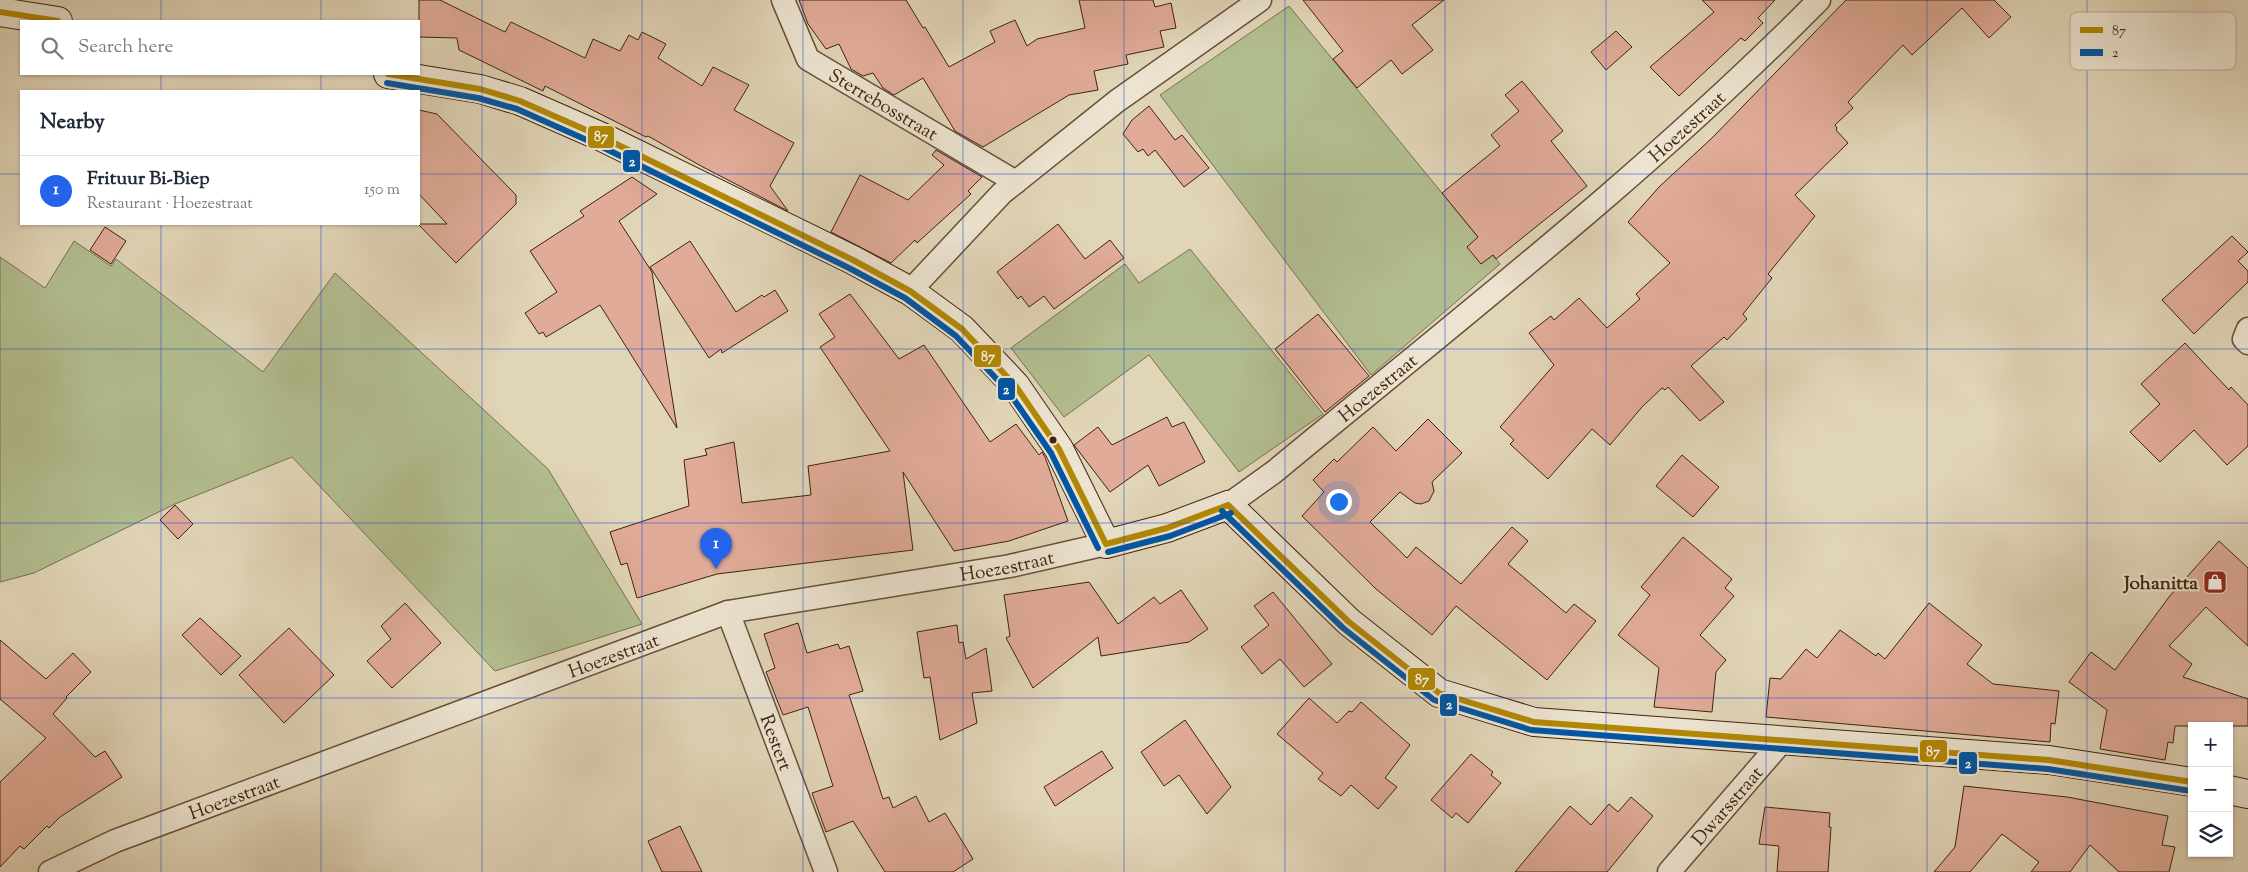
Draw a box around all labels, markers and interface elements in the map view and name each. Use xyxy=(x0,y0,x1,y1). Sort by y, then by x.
legend xyxy=(2070,12,2236,70)
search box xyxy=(20,20,420,75)
text: 87 xyxy=(2112,22,2126,42)
icon: search xyxy=(38,34,66,62)
text: Search here xyxy=(78,34,173,61)
text: 2 xyxy=(2112,44,2119,64)
street label: Sterrebosstraat xyxy=(823,63,943,149)
street label: Hoezestraat xyxy=(1644,86,1733,170)
text: Nearby xyxy=(40,108,105,138)
line badge: 87 xyxy=(587,125,615,149)
text: 87 xyxy=(594,128,609,148)
line badge: 2 xyxy=(622,149,641,173)
text: 2 xyxy=(629,153,636,173)
text: Frituur Bi-Biep xyxy=(87,166,209,193)
text: 1 xyxy=(53,179,59,202)
text: 150 m xyxy=(364,179,400,202)
text: Restaurant · Hoezestraat xyxy=(87,193,253,216)
line badge: 87 xyxy=(973,344,1002,368)
text: 87 xyxy=(981,348,996,368)
street label: Hoezestraat xyxy=(1333,348,1425,430)
line badge: 2 xyxy=(997,377,1016,401)
text: 2 xyxy=(1003,381,1010,401)
unlabelled marker xyxy=(1048,435,1058,445)
your location xyxy=(1326,489,1352,515)
pin: 1 xyxy=(700,528,732,569)
street label: Hoezestraat xyxy=(958,545,1057,590)
shop icon: Johanitta xyxy=(2202,569,2228,595)
place label: Johanitta xyxy=(2122,571,2198,598)
street label: Hoezestraat xyxy=(565,628,664,686)
line badge: 87 xyxy=(1407,667,1436,691)
text: 87 xyxy=(1415,671,1430,691)
line badge: 2 xyxy=(1439,693,1458,717)
text: 2 xyxy=(1446,696,1453,716)
street label: Restert xyxy=(752,711,798,776)
map controls xyxy=(2188,722,2233,857)
button: + xyxy=(2188,722,2233,767)
line badge: 87 xyxy=(1919,739,1948,763)
text: 87 xyxy=(1926,743,1941,763)
line badge: 2 xyxy=(1958,751,1978,775)
text: 2 xyxy=(1965,755,1972,775)
street label: Dwarsstraat xyxy=(1686,761,1771,853)
button: − xyxy=(2188,767,2233,812)
street label: Hoezestraat xyxy=(185,769,285,828)
button: layers xyxy=(2188,812,2233,857)

